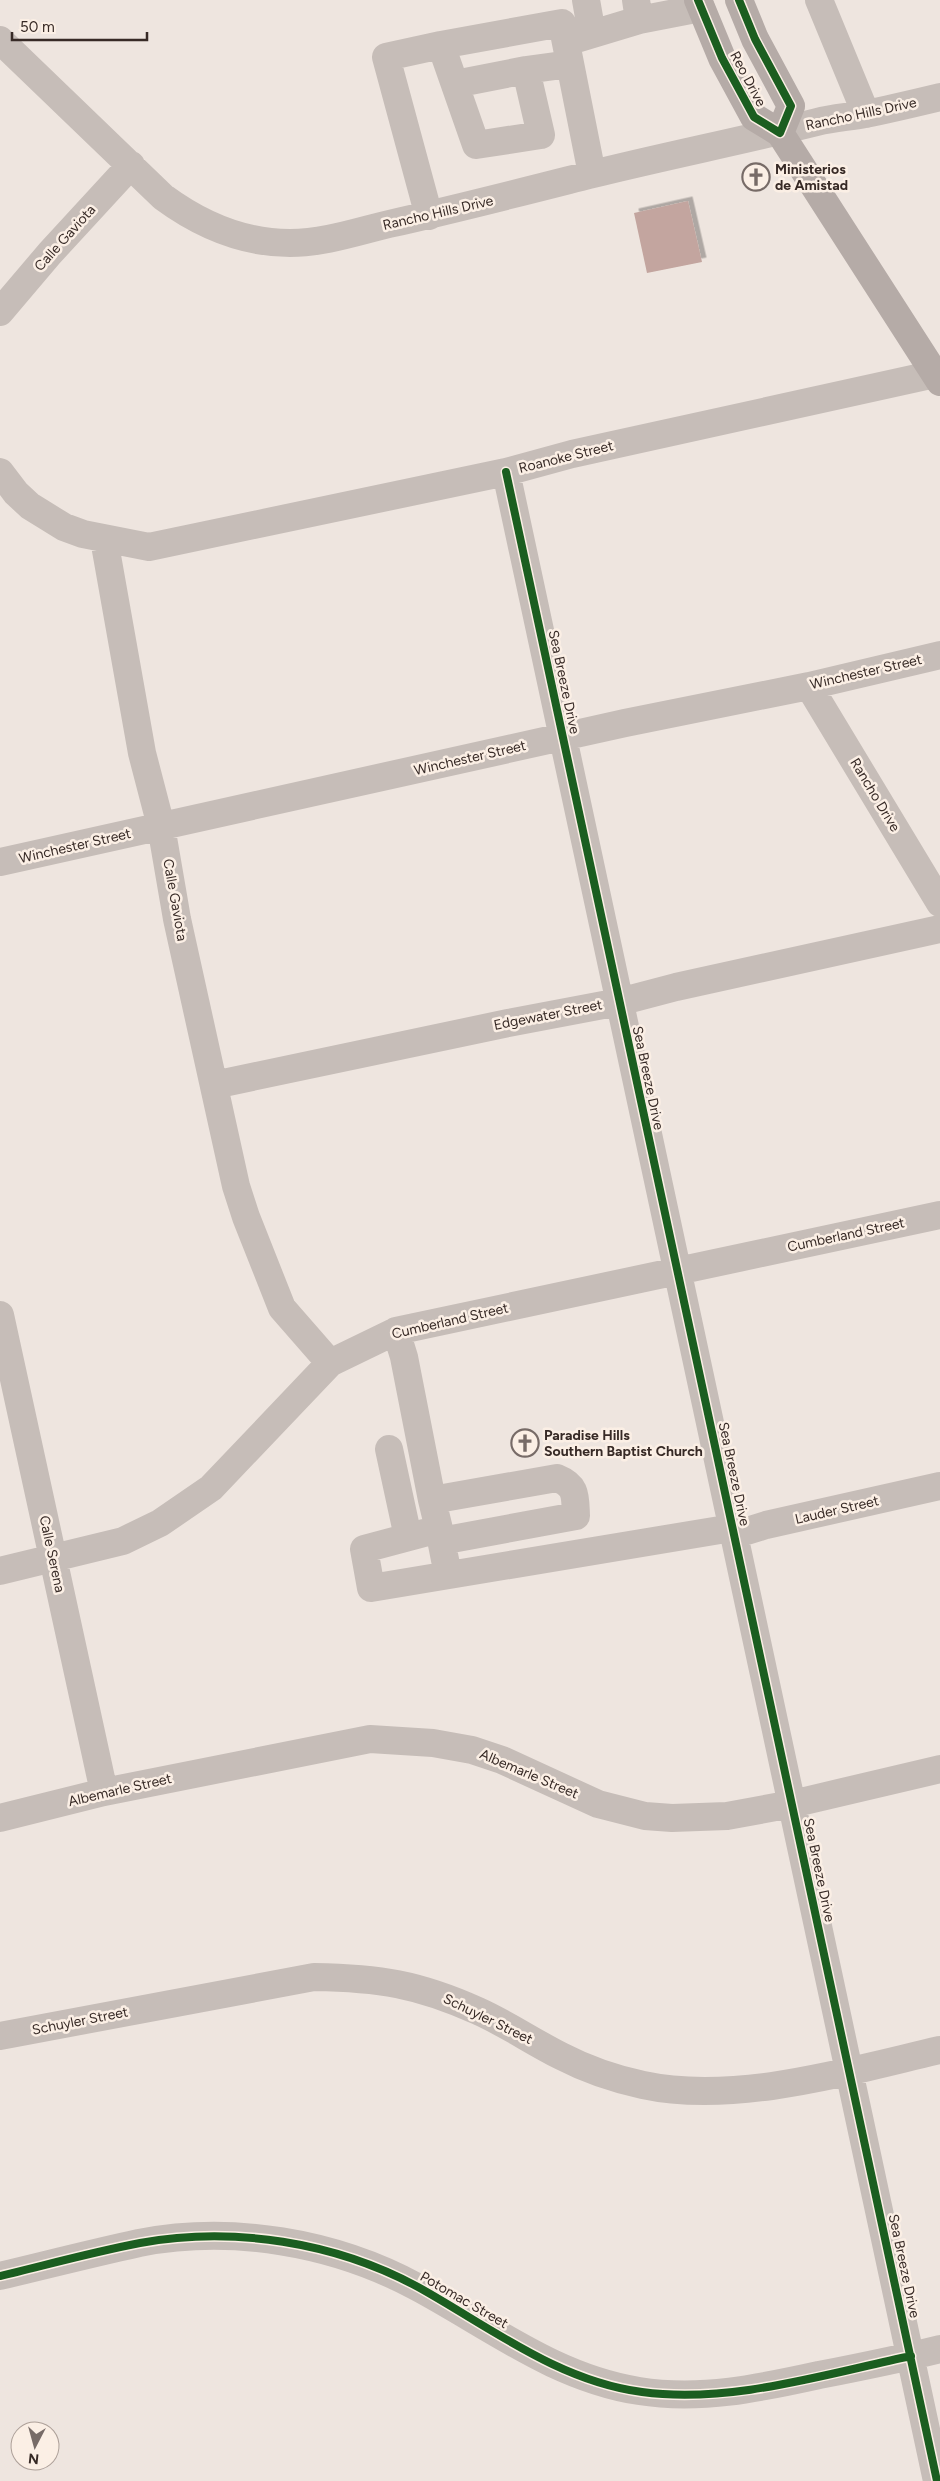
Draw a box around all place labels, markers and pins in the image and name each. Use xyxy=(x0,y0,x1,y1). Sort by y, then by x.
place label: Ministerios de Amistad xyxy=(775,161,848,194)
church icon: Ministerios de Amistad xyxy=(741,162,771,192)
place label: Paradise Hills Southern Baptist Church xyxy=(544,1427,703,1460)
church icon: Paradise Hills Southern Baptist Church xyxy=(510,1428,540,1458)

